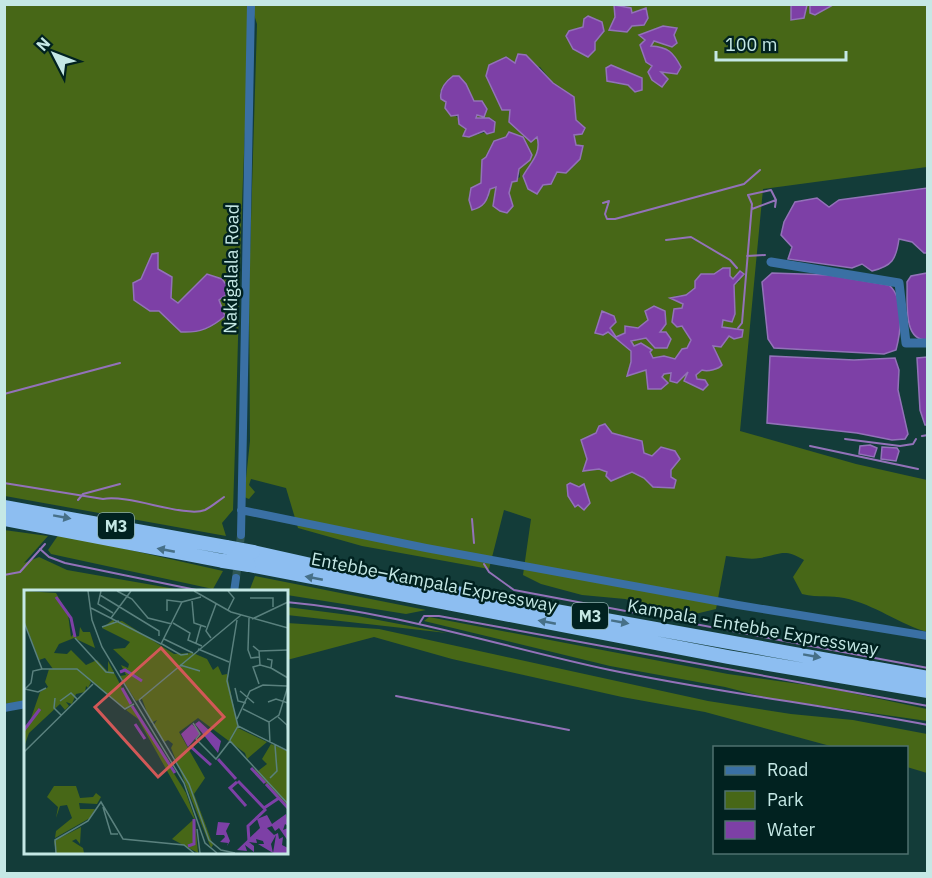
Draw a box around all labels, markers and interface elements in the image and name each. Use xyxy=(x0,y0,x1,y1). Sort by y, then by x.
north arrow xyxy=(24,24,84,84)
scale bar xyxy=(716,24,846,62)
text: N xyxy=(32,33,54,55)
text: 100 m xyxy=(725,33,777,56)
street label: Nakigalala Road xyxy=(218,204,244,334)
one-way arrow xyxy=(53,512,72,521)
road number: M3 xyxy=(98,513,134,539)
one-way arrow xyxy=(156,545,175,554)
street label: Entebbe–Kampala Expressway xyxy=(309,547,559,617)
one-way arrow xyxy=(305,573,324,582)
inset map xyxy=(24,590,288,854)
street label: Kampala - Entebbe Expressway xyxy=(626,594,880,660)
road number: M3 xyxy=(572,603,608,629)
one-way arrow xyxy=(611,617,630,626)
one-way arrow xyxy=(538,618,557,627)
one-way arrow xyxy=(802,652,821,661)
legend xyxy=(713,746,908,854)
text: Road xyxy=(767,758,808,781)
text: Park xyxy=(767,788,804,811)
text: Water xyxy=(767,818,816,841)

